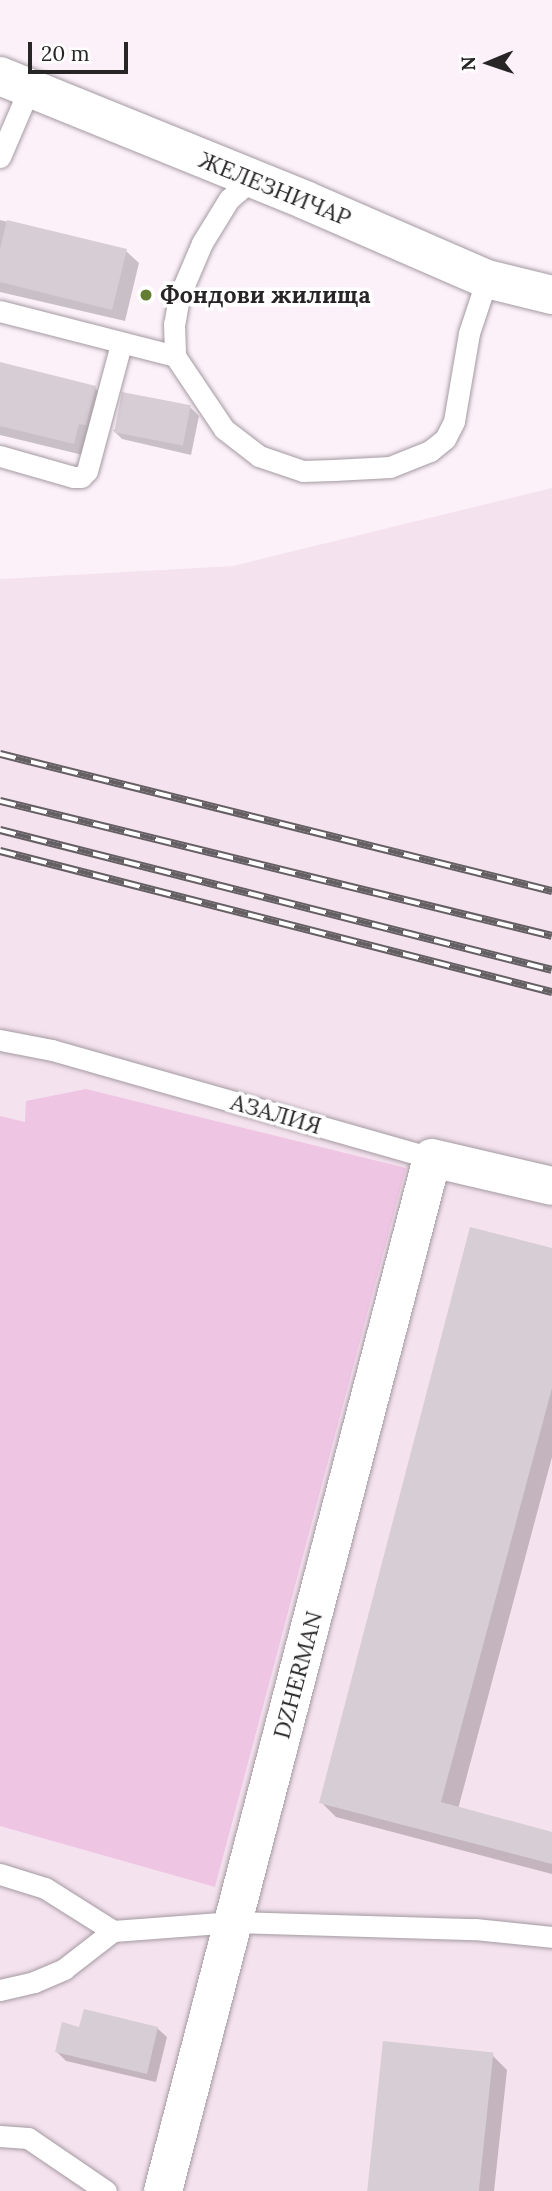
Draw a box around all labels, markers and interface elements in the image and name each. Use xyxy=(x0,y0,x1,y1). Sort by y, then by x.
scale bar xyxy=(32,28,131,72)
north arrow xyxy=(454,28,524,98)
text: 20 m xyxy=(41,40,90,67)
text: N xyxy=(456,56,480,71)
street label: ЖЕЛЕЗНИЧАР xyxy=(195,146,355,232)
place label: Фондови жилища xyxy=(160,281,370,309)
marker: Фондови жилища xyxy=(138,287,154,303)
street label: АЗАЛИЯ xyxy=(228,1088,324,1140)
street label: DZHERMAN xyxy=(268,1608,328,1742)

